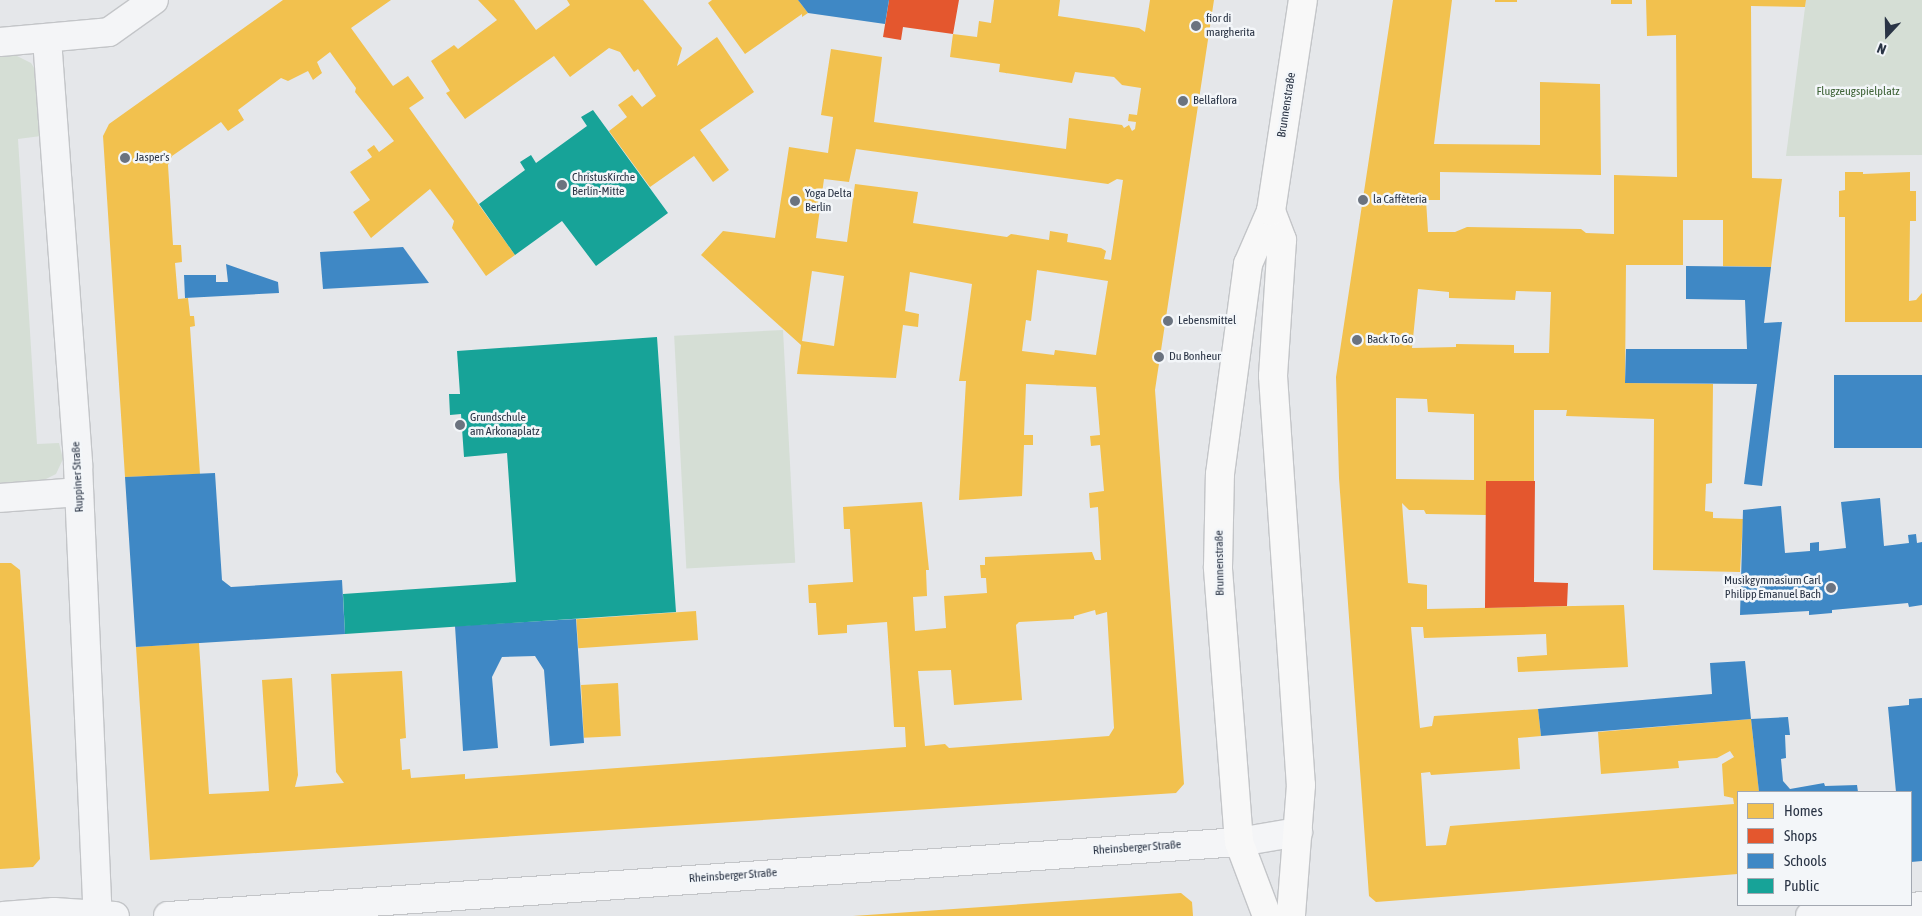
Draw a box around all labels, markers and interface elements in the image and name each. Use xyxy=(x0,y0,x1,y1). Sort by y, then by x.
north arrow xyxy=(1862,10,1912,60)
place label: fior di margherita xyxy=(1206,12,1255,40)
marker: fior di margherita xyxy=(1190,20,1202,32)
text: N xyxy=(1875,40,1888,58)
street label: Brunnenstraße xyxy=(1275,71,1299,139)
park label: Flugzeugspielplatz xyxy=(1816,85,1900,99)
place label: Bellaflora xyxy=(1193,94,1237,108)
marker: Bellaflora xyxy=(1177,95,1189,107)
place label: Jasper's xyxy=(135,151,170,165)
marker: Jasper's xyxy=(119,152,131,164)
place label: ChristusKirche Berlin-Mitte xyxy=(572,171,635,199)
marker: ChristusKirche Berlin-Mitte xyxy=(556,179,568,191)
place label: Yoga Delta Berlin xyxy=(805,187,852,215)
place label: la Caffèteria xyxy=(1373,193,1427,207)
marker: la Caffèteria xyxy=(1357,194,1369,206)
marker: Yoga Delta Berlin xyxy=(789,195,801,207)
place label: Lebensmittel xyxy=(1178,314,1236,328)
marker: Lebensmittel xyxy=(1162,315,1174,327)
place label: Back To Go xyxy=(1367,333,1413,347)
marker: Back To Go xyxy=(1351,334,1363,346)
place label: Du Bonheur xyxy=(1169,350,1221,364)
marker: Du Bonheur xyxy=(1153,351,1165,363)
place label: Grundschule am Arkonaplatz xyxy=(470,411,540,439)
marker: Grundschule am Arkonaplatz xyxy=(454,419,466,431)
street label: Ruppiner Straße xyxy=(69,441,87,513)
street label: Brunnenstraße xyxy=(1212,530,1228,596)
place label: Musikgymnasium Carl Philipp Emanuel Bach xyxy=(1724,574,1821,602)
marker: Musikgymnasium Carl Philipp Emanuel Bach xyxy=(1825,582,1837,594)
legend xyxy=(1737,791,1912,906)
text: Homes xyxy=(1784,802,1823,819)
text: Shops xyxy=(1784,827,1817,844)
street label: Rheinsberger Straße xyxy=(1092,838,1182,858)
text: Schools xyxy=(1784,852,1827,869)
street label: Rheinsberger Straße xyxy=(688,866,778,886)
text: Public xyxy=(1784,877,1819,894)

